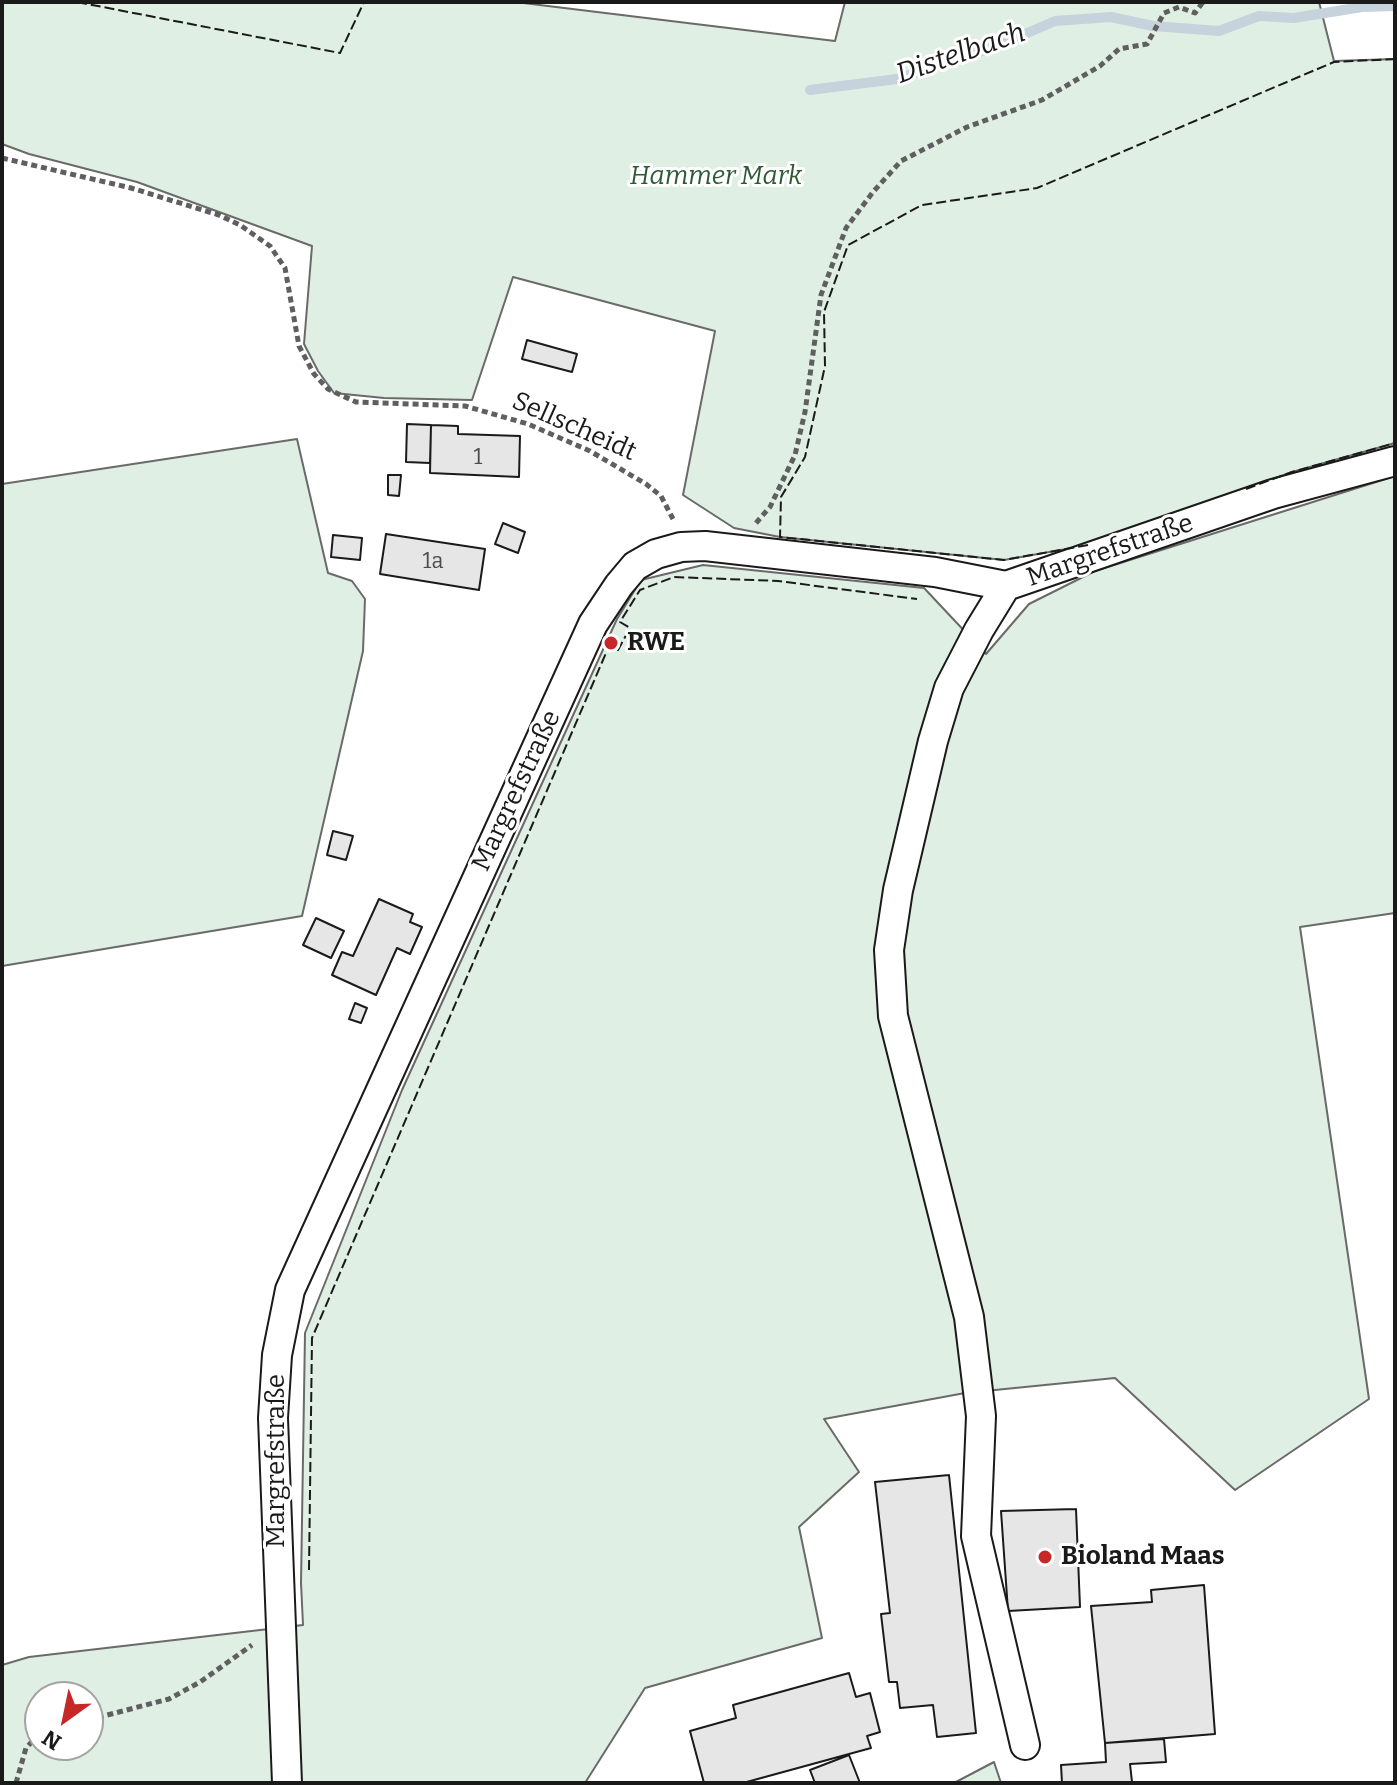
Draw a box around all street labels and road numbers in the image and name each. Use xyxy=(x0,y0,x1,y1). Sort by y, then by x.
street label: Sellscheidt xyxy=(507,386,641,468)
street label: Margrefstraße xyxy=(1023,508,1197,594)
street label: Margrefstraße xyxy=(466,706,568,876)
street label: Margrefstraße xyxy=(261,1374,293,1548)

